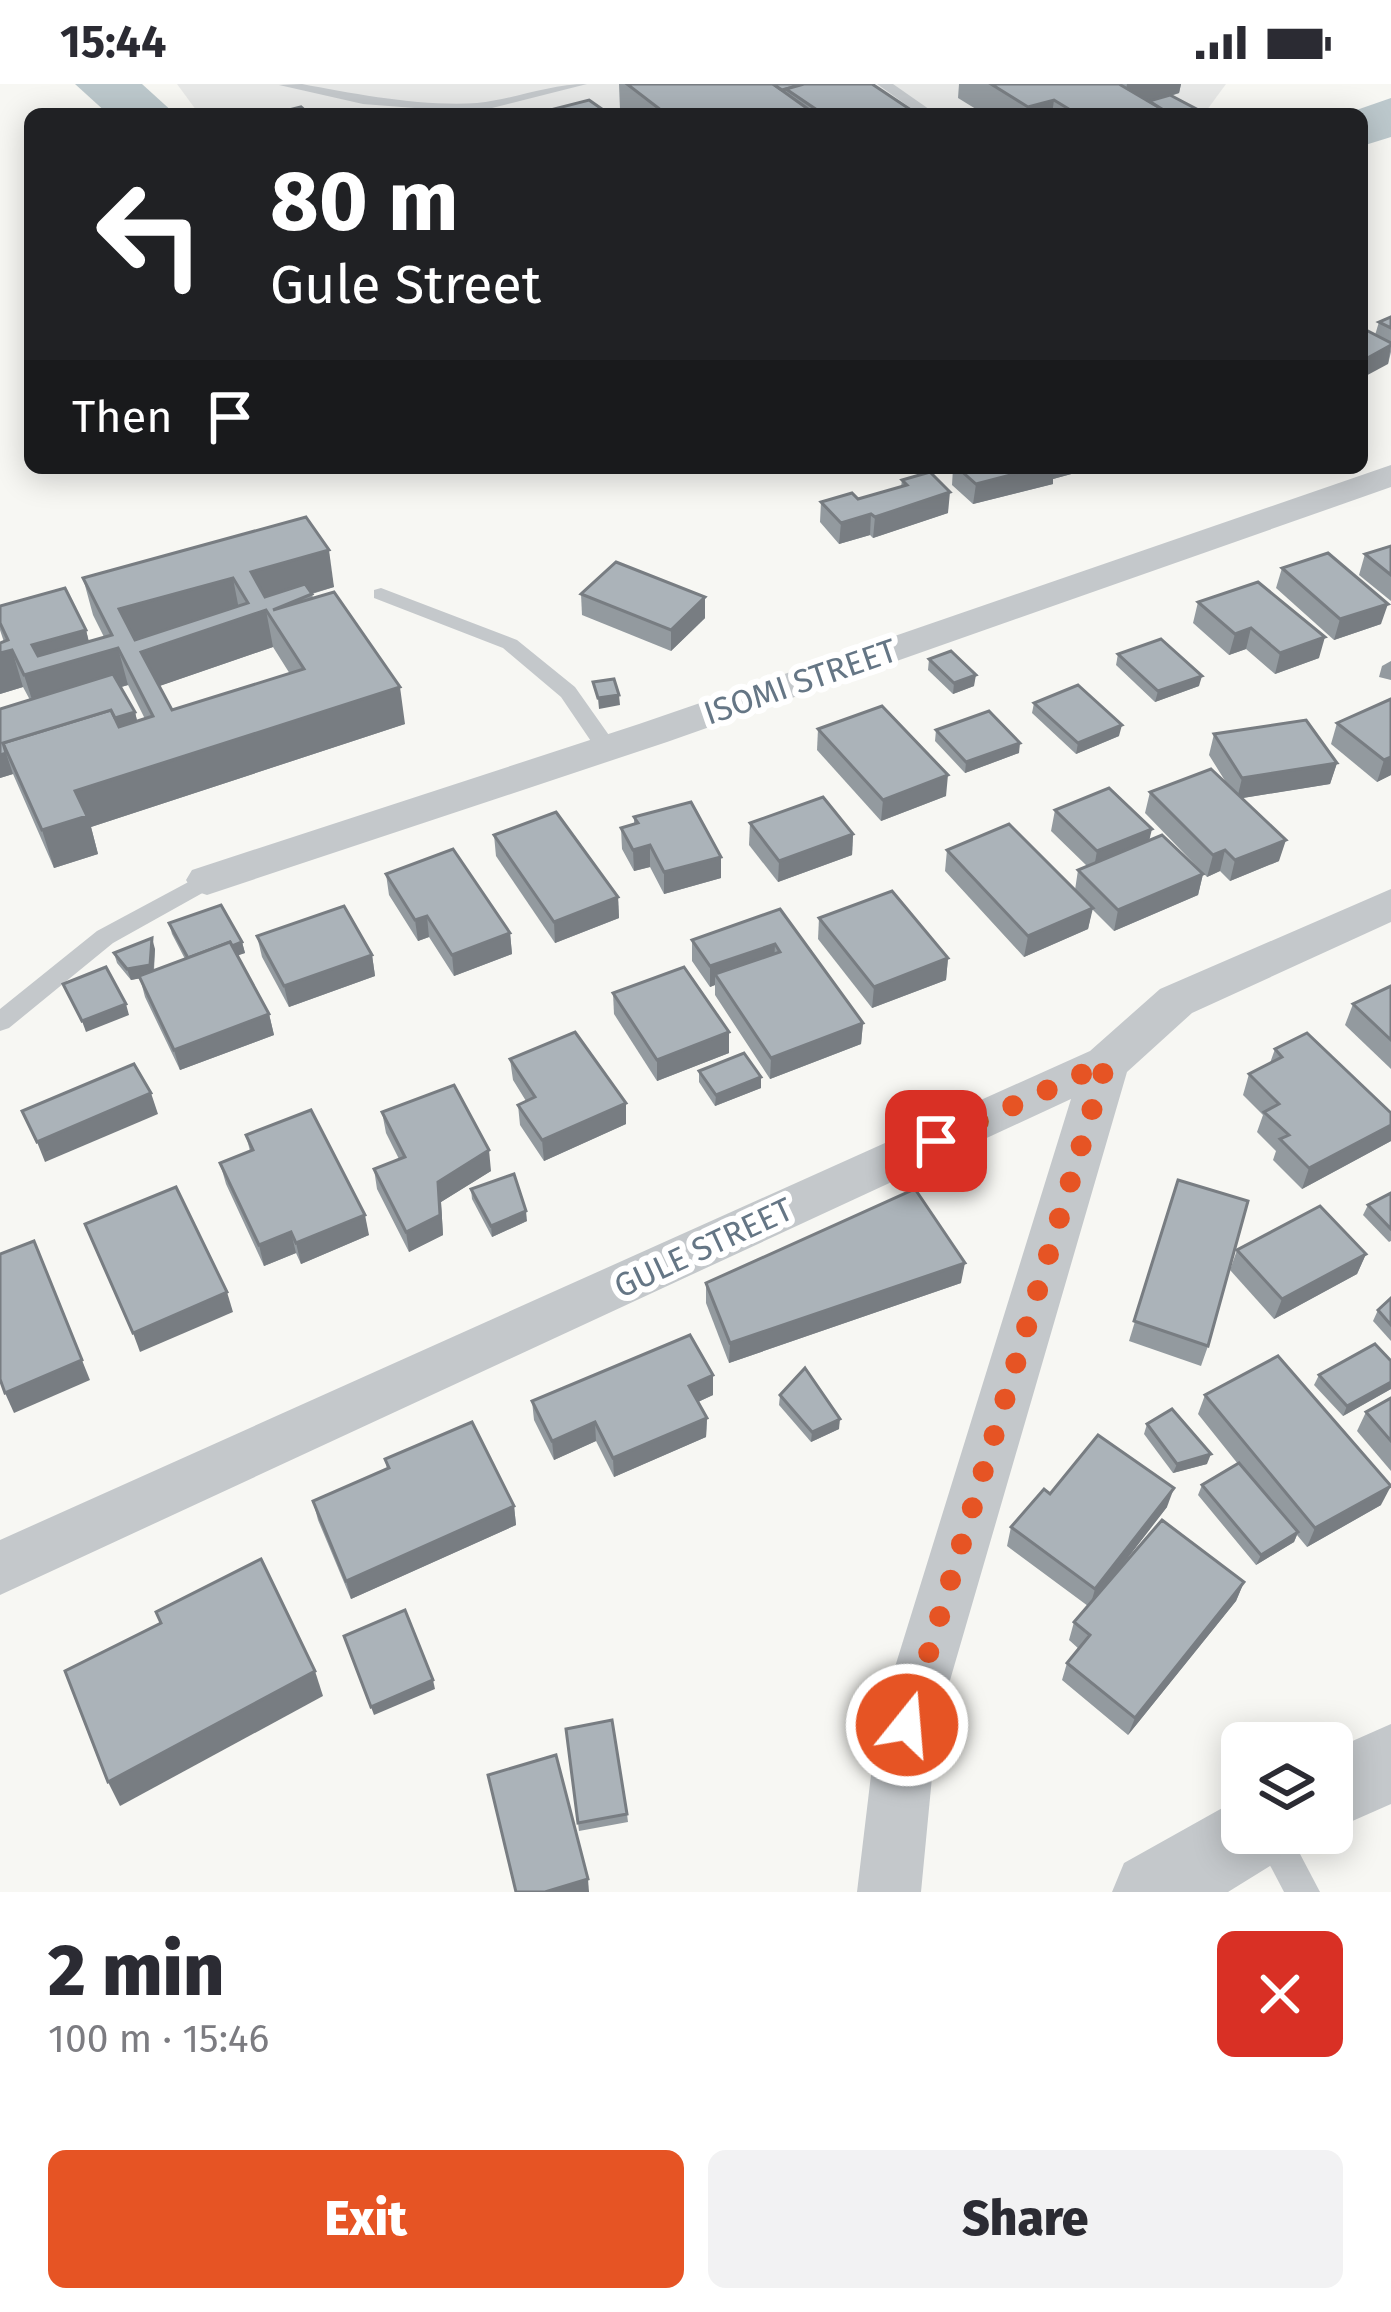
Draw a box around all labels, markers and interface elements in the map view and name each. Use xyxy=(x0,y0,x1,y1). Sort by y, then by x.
text: 15:44 xyxy=(60,15,166,69)
text: 80 m xyxy=(270,151,459,252)
icon: left xyxy=(72,156,228,312)
text: Gule Street xyxy=(270,253,541,317)
icon: arrive xyxy=(197,384,263,450)
text: Then xyxy=(72,390,173,444)
street label: ISOMI STREET xyxy=(699,630,902,734)
pin xyxy=(885,1090,987,1192)
icon: arrive xyxy=(903,1108,969,1174)
street label: GULE STREET xyxy=(608,1189,799,1307)
position arrow xyxy=(844,1662,970,1788)
map controls xyxy=(1221,1722,1353,1854)
button: layers xyxy=(1221,1722,1353,1854)
text: 2 min xyxy=(48,1928,224,2014)
button: close xyxy=(1217,1931,1343,2057)
text: 100 m · 15:46 xyxy=(48,2016,269,2062)
button: Exit xyxy=(48,2150,684,2288)
button: Share xyxy=(708,2150,1343,2288)

